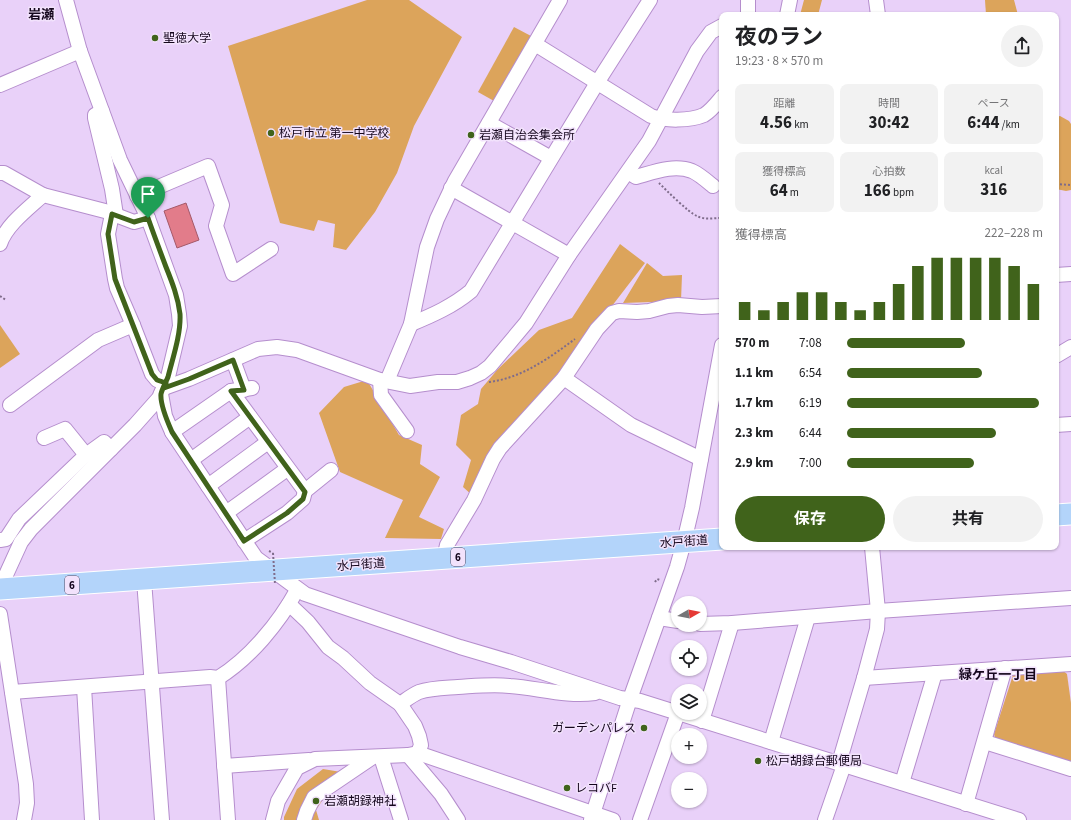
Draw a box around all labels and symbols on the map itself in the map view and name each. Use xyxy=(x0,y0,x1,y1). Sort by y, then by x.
district label: 岩瀬 xyxy=(28,6,55,24)
place label: 聖徳大学 xyxy=(163,30,211,47)
marker: 聖徳大学 xyxy=(150,33,160,43)
place label: 松戸市立 第一中学校 xyxy=(279,125,389,142)
place label: 岩瀬自治会集会所 xyxy=(479,127,575,144)
marker: 松戸市立 第一中学校 xyxy=(266,128,276,138)
marker: 岩瀬自治会集会所 xyxy=(466,130,476,140)
pin xyxy=(131,177,165,218)
street label: 水戸街道 xyxy=(659,532,709,552)
road number: 6 xyxy=(451,548,465,566)
street label: 水戸街道 xyxy=(336,555,386,575)
road number: 6 xyxy=(65,576,79,594)
north arrow xyxy=(671,596,707,632)
district label: 緑ケ丘一丁目 xyxy=(958,666,1037,684)
place label: ガーデンパレス xyxy=(552,720,636,737)
marker: ガーデンパレス xyxy=(639,723,649,733)
place label: 松戸胡録台郵便局 xyxy=(766,753,862,770)
marker: 松戸胡録台郵便局 xyxy=(753,756,763,766)
place label: レコバF xyxy=(575,780,617,797)
marker: レコバF xyxy=(562,783,572,793)
place label: 岩瀬胡録神社 xyxy=(324,793,396,810)
marker: 岩瀬胡録神社 xyxy=(311,796,321,806)

